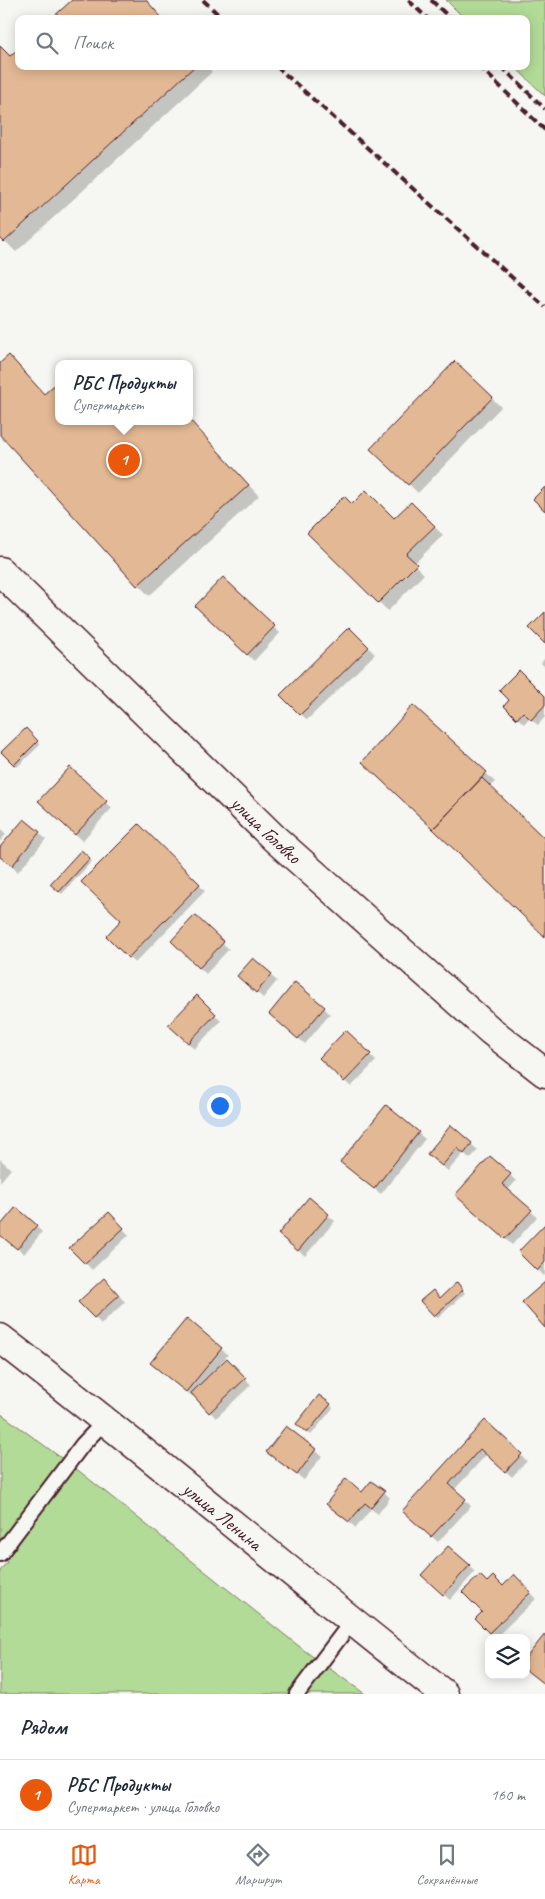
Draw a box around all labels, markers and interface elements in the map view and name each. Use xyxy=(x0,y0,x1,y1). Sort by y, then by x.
search box xyxy=(15,15,530,70)
icon: search xyxy=(33,29,61,57)
text: Поиск xyxy=(73,31,113,55)
popup xyxy=(55,360,193,425)
text: РБС Продукты xyxy=(72,371,176,395)
text: Супермаркет xyxy=(72,395,144,415)
pin: 1 xyxy=(108,441,140,479)
street label: улица Головко xyxy=(225,790,307,869)
your location xyxy=(207,1093,233,1119)
street label: улица Ленина xyxy=(177,1476,269,1557)
map controls xyxy=(485,1634,530,1679)
button: layers xyxy=(485,1634,530,1679)
text: Рядом xyxy=(20,1714,67,1740)
text: РБС Продукты xyxy=(67,1773,170,1797)
text: 1 xyxy=(32,1785,40,1805)
text: 160 m xyxy=(491,1785,525,1805)
text: Супермаркет · улица Головко xyxy=(67,1797,219,1817)
tab: Карта xyxy=(68,1841,100,1888)
tab: Маршрут xyxy=(235,1841,281,1888)
tab: Сохранённые xyxy=(417,1841,477,1888)

